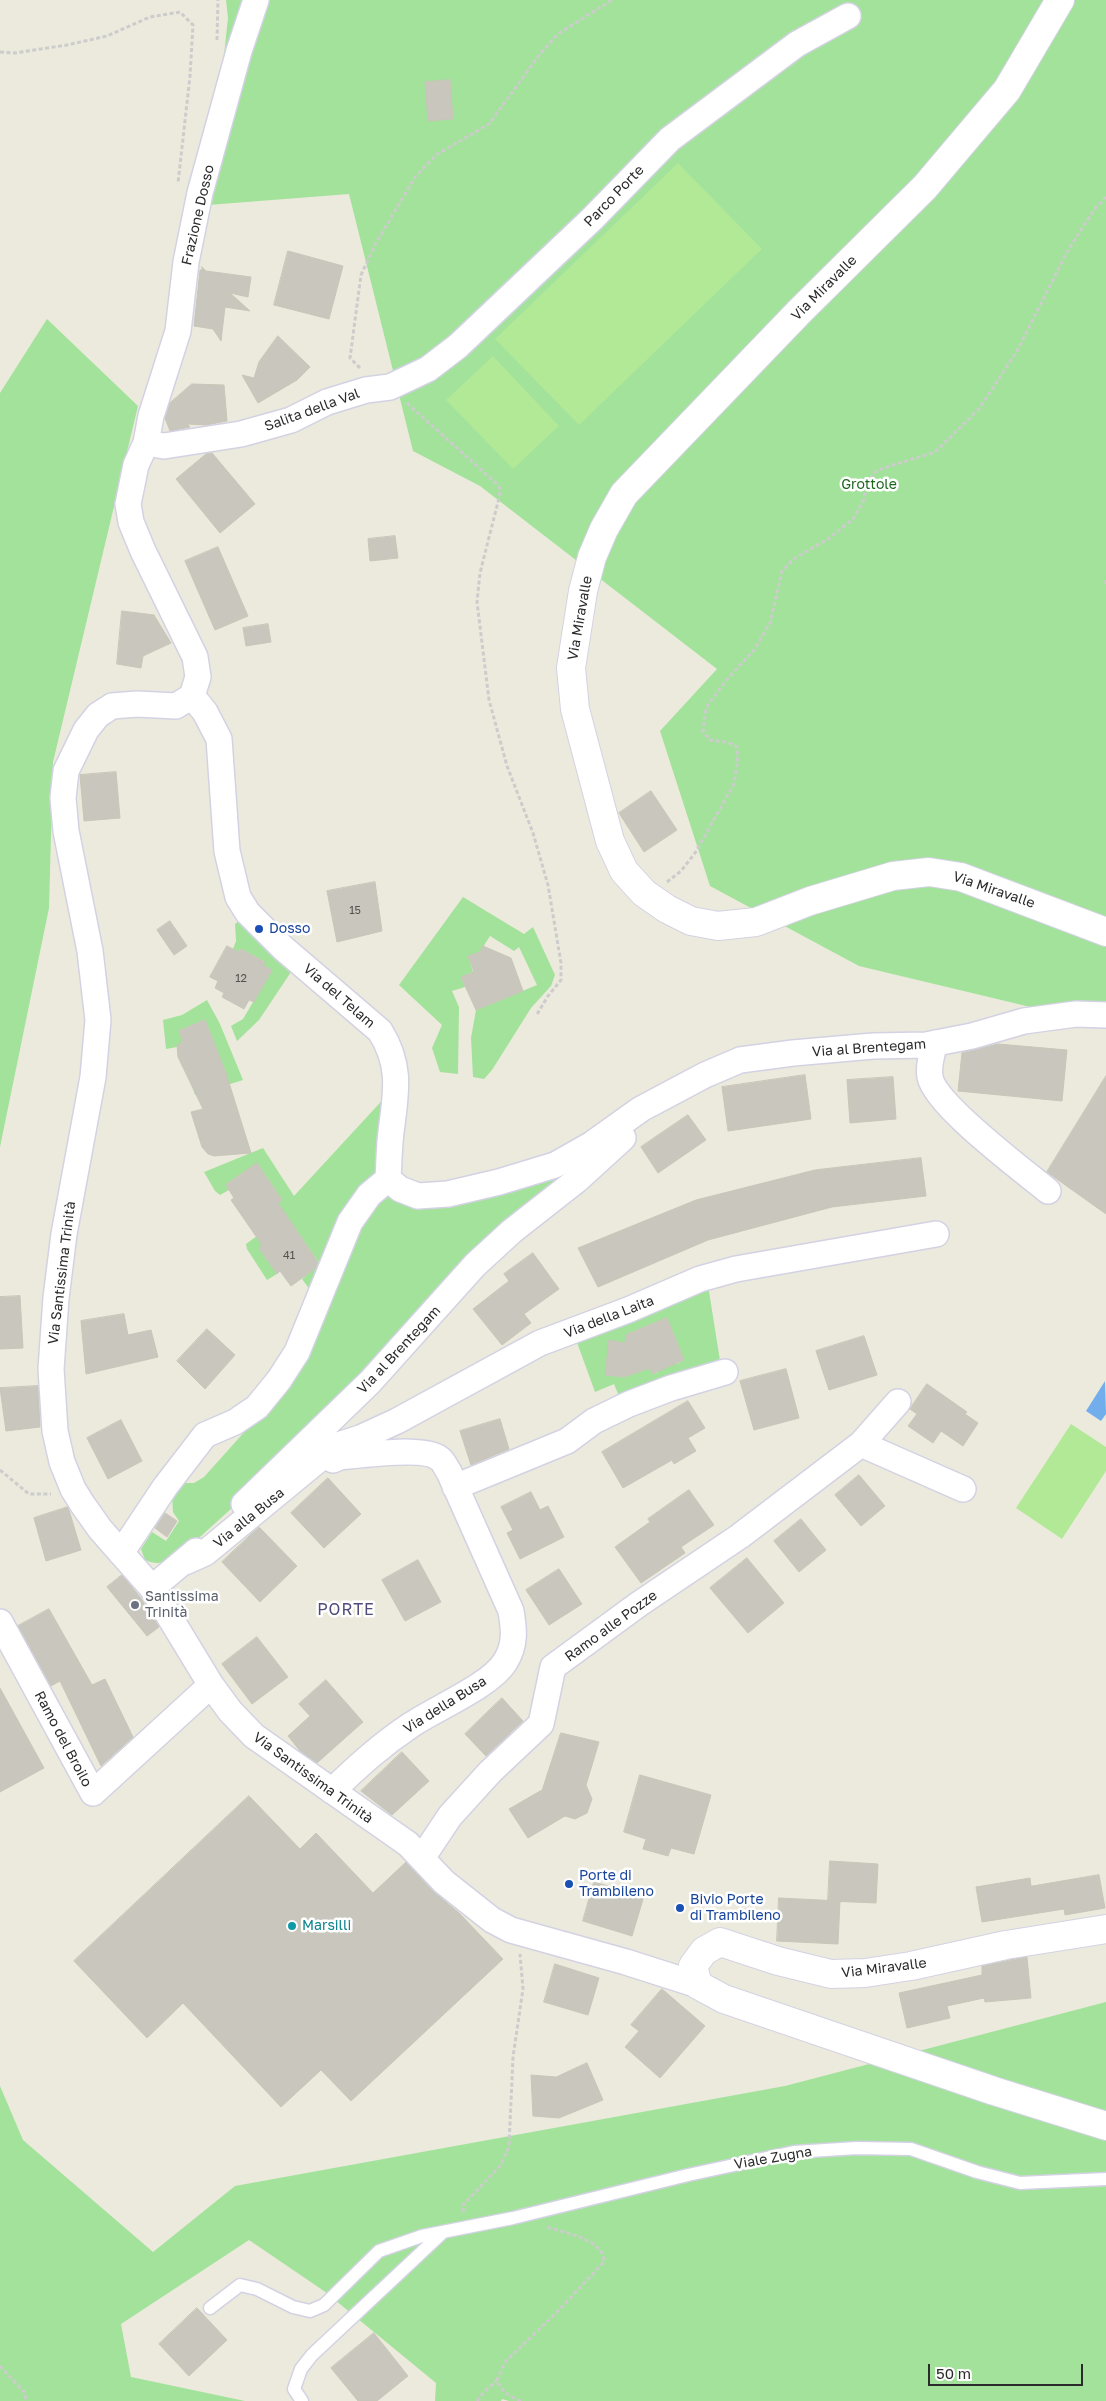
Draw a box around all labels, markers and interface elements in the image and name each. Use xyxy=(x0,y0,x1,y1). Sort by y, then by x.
street label: Parco Porte xyxy=(581,162,647,230)
street label: Frazione Dosso xyxy=(178,163,218,267)
street label: Via Miravalle xyxy=(788,252,860,324)
street label: Salita della Val xyxy=(262,385,362,435)
park label: Grottole xyxy=(841,477,897,493)
street label: Via Miravalle xyxy=(564,574,596,662)
street label: Via Miravalle xyxy=(951,868,1037,912)
house number: 15 xyxy=(349,904,361,918)
place label: Dosso xyxy=(269,921,310,937)
marker: Dosso xyxy=(253,923,265,935)
street label: Via del Telam xyxy=(300,960,378,1032)
house number: 12 xyxy=(235,972,247,986)
street label: Via al Brentegam xyxy=(811,1036,927,1060)
street label: Via Santissima Trinità xyxy=(45,1200,79,1346)
house number: 41 xyxy=(283,1249,295,1263)
street label: Via della Laita xyxy=(562,1292,656,1342)
street label: Via al Brentegam xyxy=(354,1302,444,1398)
street label: Via alla Busa xyxy=(210,1484,288,1552)
street label: Ramo alle Pozze xyxy=(562,1587,660,1665)
place label: Santissima Trinità xyxy=(145,1589,219,1621)
marker: Santissima Trinità xyxy=(129,1599,141,1611)
district label: PORTE xyxy=(317,1600,375,1620)
street label: Via della Busa xyxy=(400,1673,490,1737)
street label: Ramo del Broilo xyxy=(31,1688,95,1790)
street label: Via Santissima Trinità xyxy=(250,1729,376,1827)
place label: Porte di Trambileno xyxy=(579,1868,654,1900)
marker: Porte di Trambileno xyxy=(563,1878,575,1890)
place label: Bivio Porte di Trambileno xyxy=(690,1892,781,1924)
marker: Bivio Porte di Trambileno xyxy=(674,1902,686,1914)
place label: Marsilli xyxy=(302,1918,351,1934)
marker: Marsilli xyxy=(286,1920,298,1932)
street label: Via Miravalle xyxy=(841,1954,927,1982)
street label: Viale Zugna xyxy=(733,2143,813,2173)
scale bar xyxy=(931,2354,1086,2386)
text: 50 m xyxy=(936,2364,971,2382)

